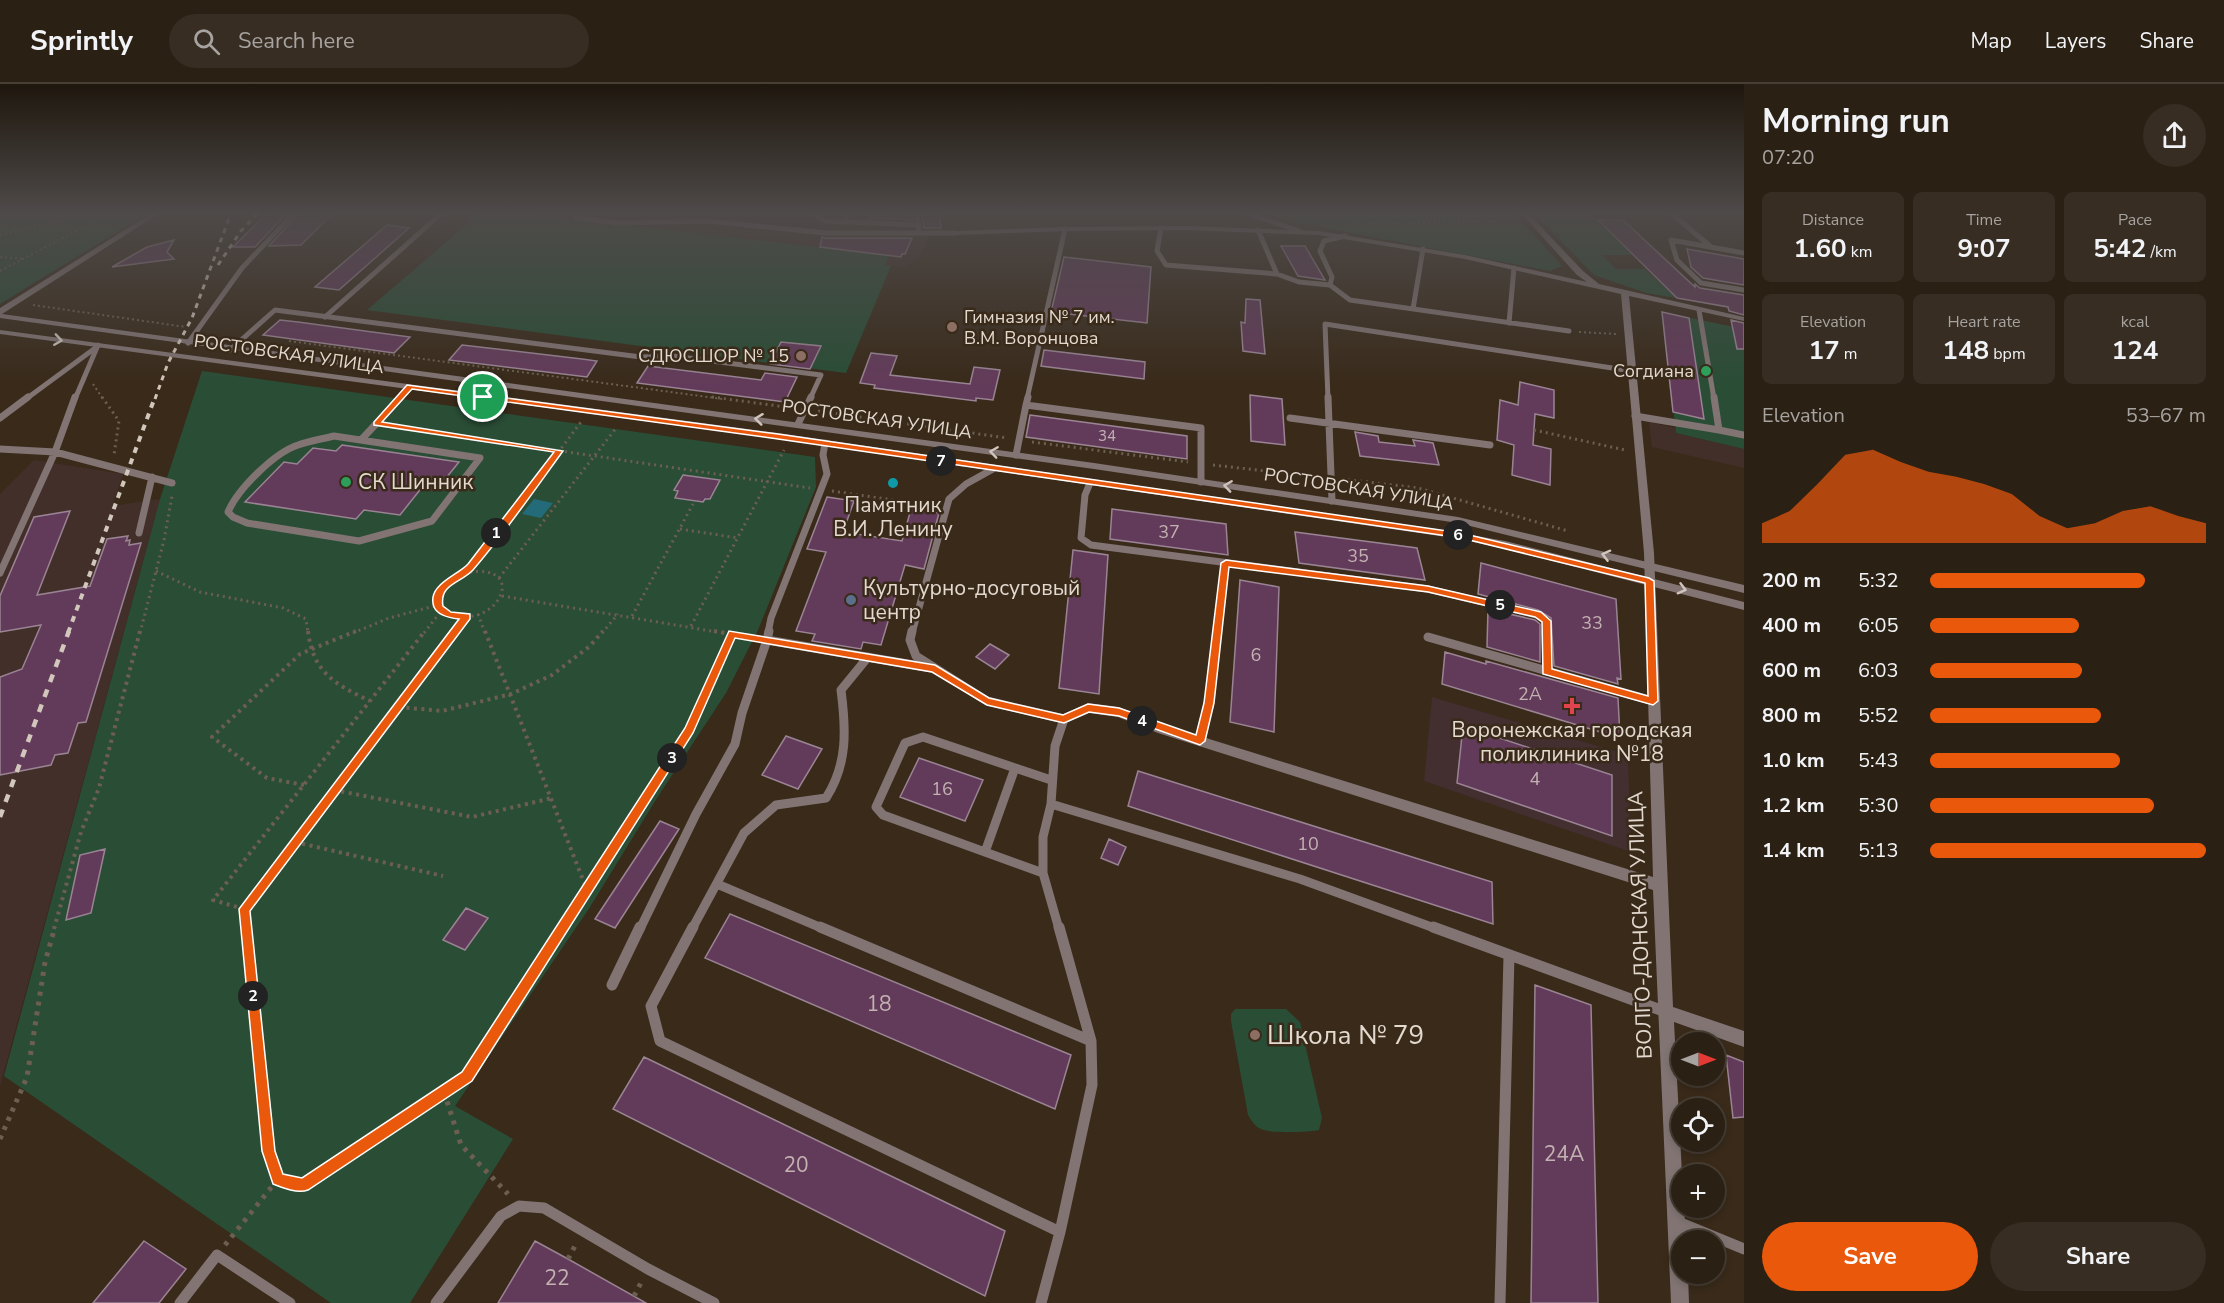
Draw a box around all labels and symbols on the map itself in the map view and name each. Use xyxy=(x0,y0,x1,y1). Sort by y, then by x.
place label: Гимназия № 7 им. В.М. Воронцова xyxy=(964,305,1115,350)
marker: Гимназия № 7 им. В.М. Воронцова xyxy=(945,320,959,334)
street label: РОСТОВСКАЯ УЛИЦА xyxy=(192,329,386,379)
one-way arrow xyxy=(53,333,63,345)
place label: СДЮСШОР № 15 xyxy=(638,344,789,368)
marker: СДЮСШОР № 15 xyxy=(794,349,808,363)
place label: Согдиана xyxy=(1613,359,1694,383)
marker: Согдиана xyxy=(1699,364,1713,378)
pin xyxy=(457,371,508,422)
street label: РОСТОВСКАЯ УЛИЦА xyxy=(780,394,974,444)
one-way arrow xyxy=(754,414,764,426)
house number: 34 xyxy=(1098,426,1116,446)
pin: 7 xyxy=(926,446,956,476)
one-way arrow xyxy=(989,447,998,459)
street label: РОСТОВСКАЯ УЛИЦА xyxy=(1262,462,1456,516)
place label: СК Шинник xyxy=(358,468,474,496)
marker: СК Шинник xyxy=(339,475,353,489)
marker: Памятник В.И. Ленину xyxy=(886,476,900,490)
one-way arrow xyxy=(1224,481,1233,493)
place label: Памятник В.И. Ленину xyxy=(833,491,953,543)
pin: 1 xyxy=(481,518,511,548)
house number: 37 xyxy=(1158,520,1180,544)
pin: 6 xyxy=(1443,520,1473,550)
house number: 35 xyxy=(1347,544,1369,568)
one-way arrow xyxy=(1601,550,1611,563)
place label: Культурно-досуговый центр xyxy=(863,574,1080,626)
one-way arrow xyxy=(1677,582,1687,595)
pin: 5 xyxy=(1485,590,1515,620)
marker: Культурно-досуговый центр xyxy=(844,593,858,607)
house number: 33 xyxy=(1581,611,1603,635)
house number: 6 xyxy=(1251,643,1261,667)
house number: 2А xyxy=(1518,682,1542,706)
marker: Воронежская городская поликлиника №18 xyxy=(1563,697,1581,715)
pin: 4 xyxy=(1127,706,1157,736)
place label: Воронежская городская поликлиника №18 xyxy=(1451,716,1693,768)
pin: 3 xyxy=(657,743,687,773)
house number: 4 xyxy=(1530,767,1541,791)
house number: 16 xyxy=(931,777,953,801)
street label: ВОЛГО-ДОНСКАЯ УЛИЦА xyxy=(1621,791,1659,1059)
house number: 10 xyxy=(1297,832,1319,856)
pin: 2 xyxy=(238,981,268,1011)
house number: 18 xyxy=(866,990,892,1018)
place label: Школа № 79 xyxy=(1267,1018,1424,1053)
marker: Школа № 79 xyxy=(1248,1028,1262,1042)
north arrow xyxy=(1671,1032,1725,1086)
house number: 24А xyxy=(1544,1140,1584,1168)
house number: 20 xyxy=(783,1151,809,1179)
house number: 22 xyxy=(544,1264,570,1292)

